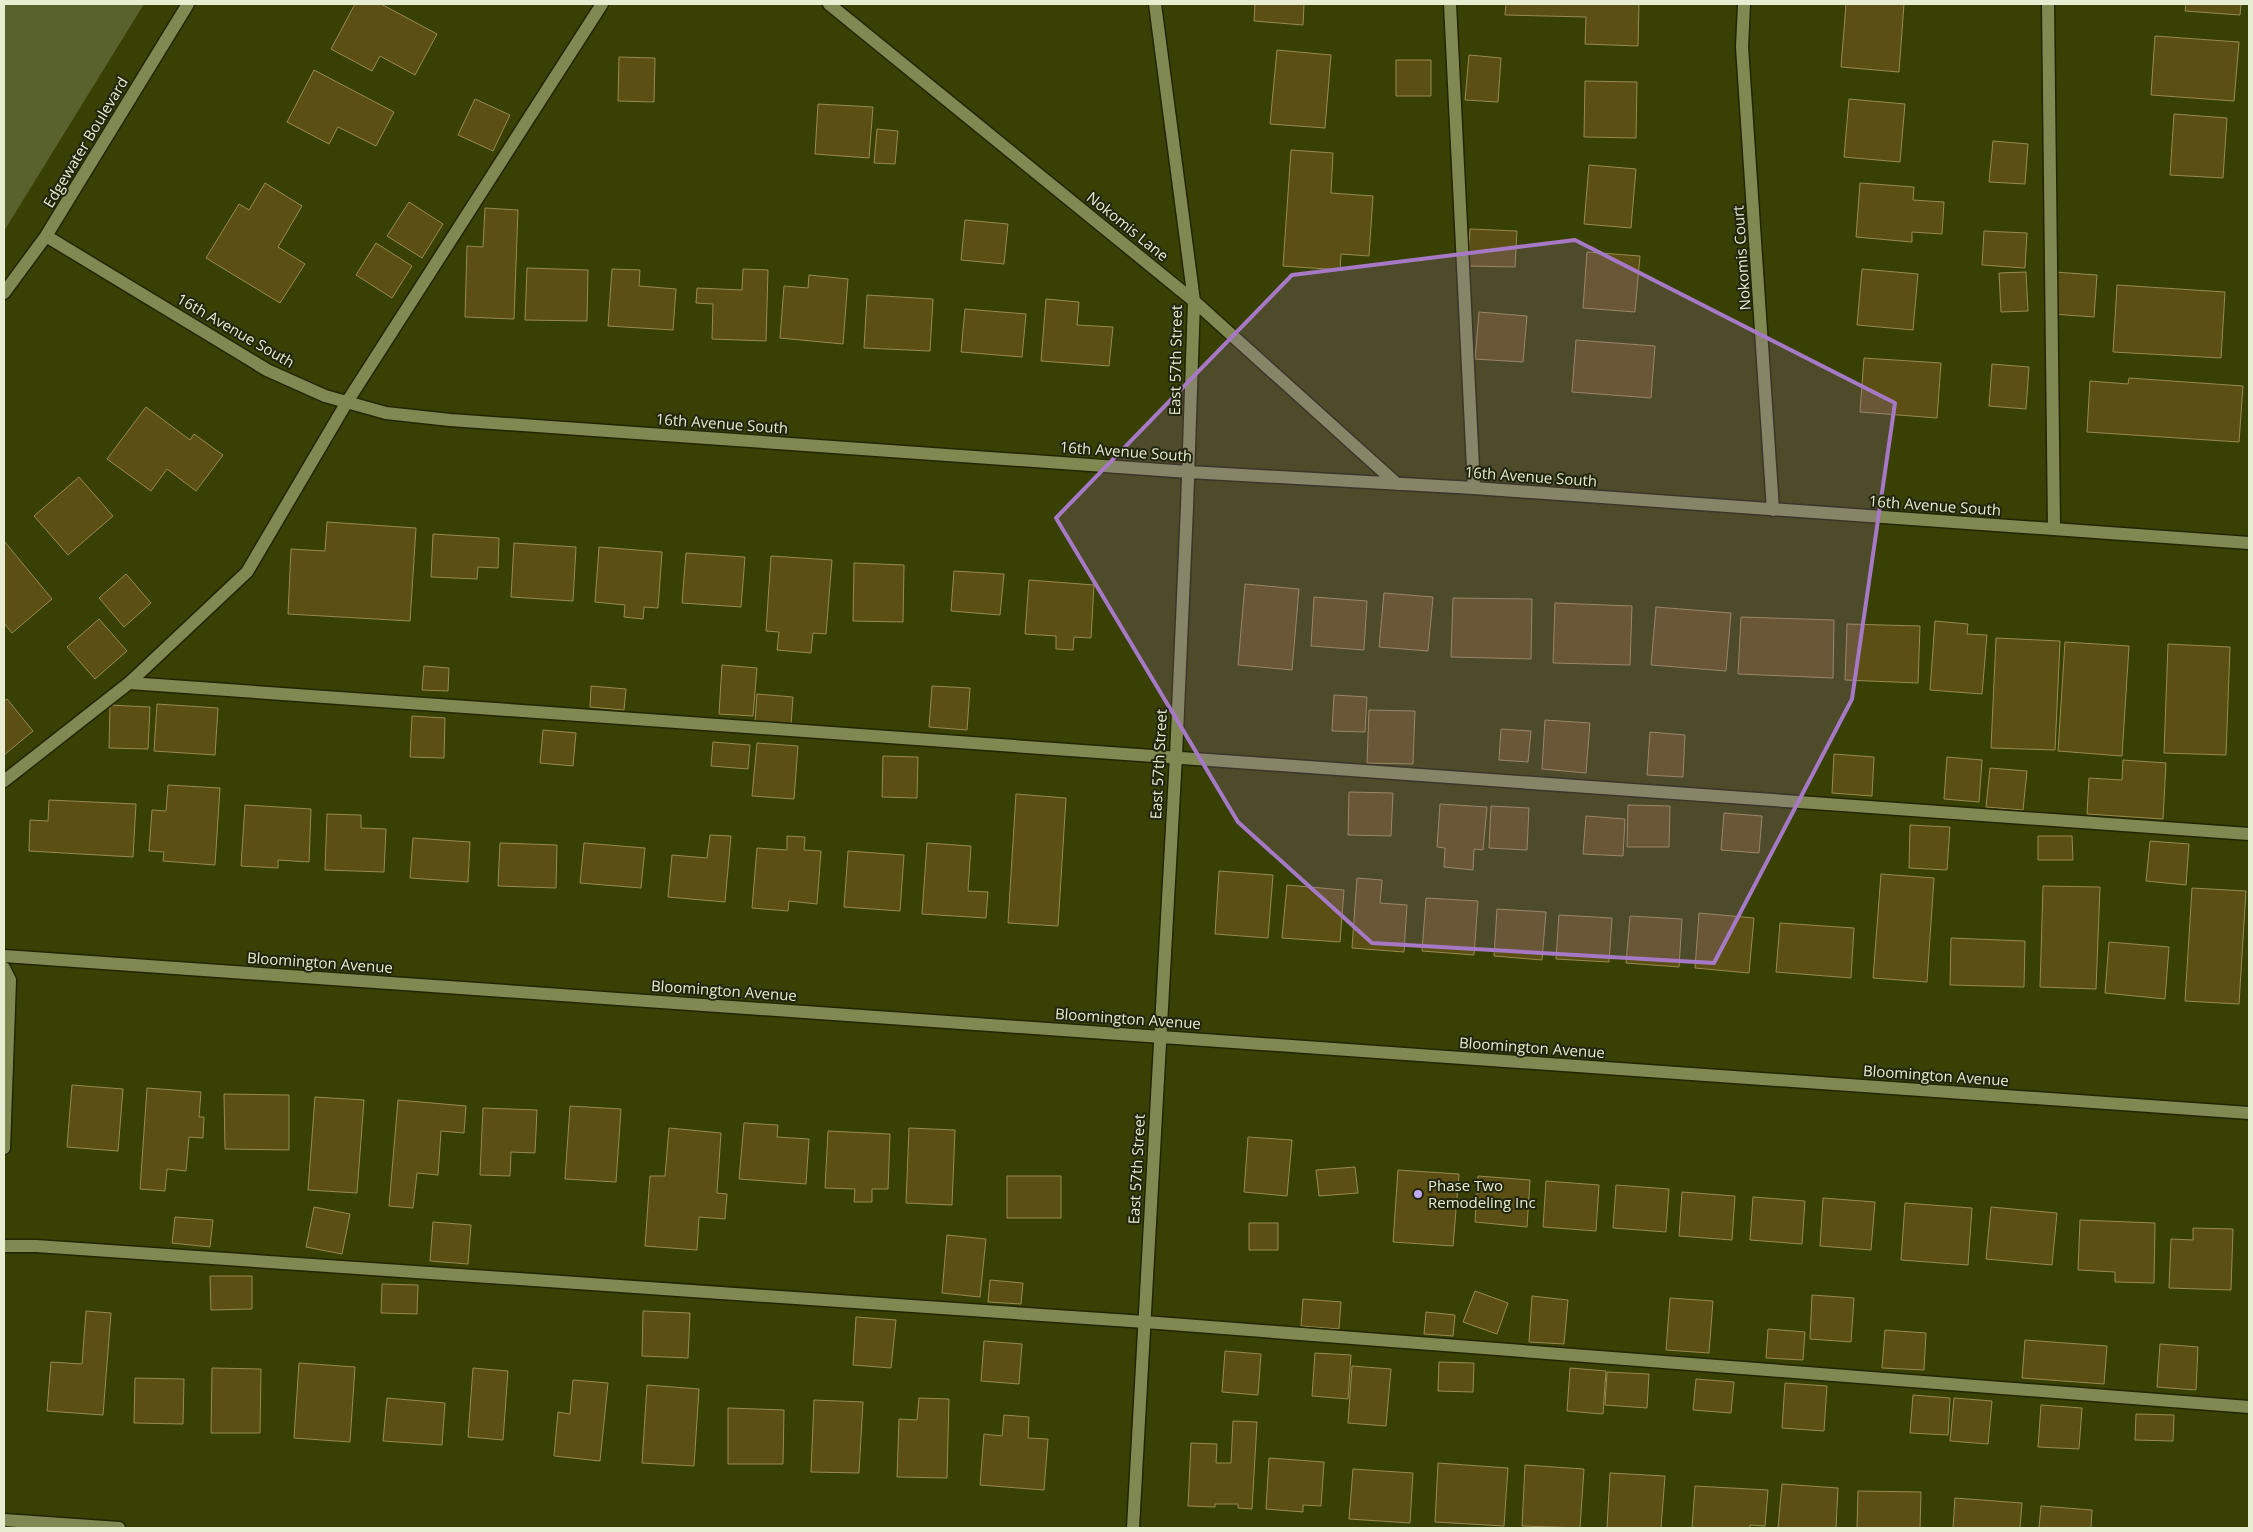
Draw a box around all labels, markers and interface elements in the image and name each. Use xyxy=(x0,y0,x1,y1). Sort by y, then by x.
street label: Edgewater Boulevard xyxy=(38,73,132,211)
street label: Nokomis Lane xyxy=(1083,187,1173,265)
street label: Nokomis Court xyxy=(1727,205,1755,311)
street label: 16th Avenue South xyxy=(174,288,298,372)
street label: East 57th Street xyxy=(1164,305,1186,415)
street label: 16th Avenue South xyxy=(655,408,789,438)
street label: 16th Avenue South xyxy=(1059,436,1193,466)
street label: 16th Avenue South xyxy=(1464,461,1598,491)
street label: 16th Avenue South xyxy=(1868,490,2002,520)
street label: East 57th Street xyxy=(1145,708,1171,820)
street label: Bloomington Avenue xyxy=(246,947,394,977)
street label: Bloomington Avenue xyxy=(650,975,798,1005)
street label: Bloomington Avenue xyxy=(1054,1003,1202,1033)
street label: Bloomington Avenue xyxy=(1458,1032,1606,1062)
street label: Bloomington Avenue xyxy=(1862,1060,2010,1090)
street label: East 57th Street xyxy=(1123,1113,1149,1225)
place label: Phase Two Remodeling Inc xyxy=(1428,1175,1536,1212)
marker: Phase Two Remodeling Inc xyxy=(1412,1188,1424,1200)

